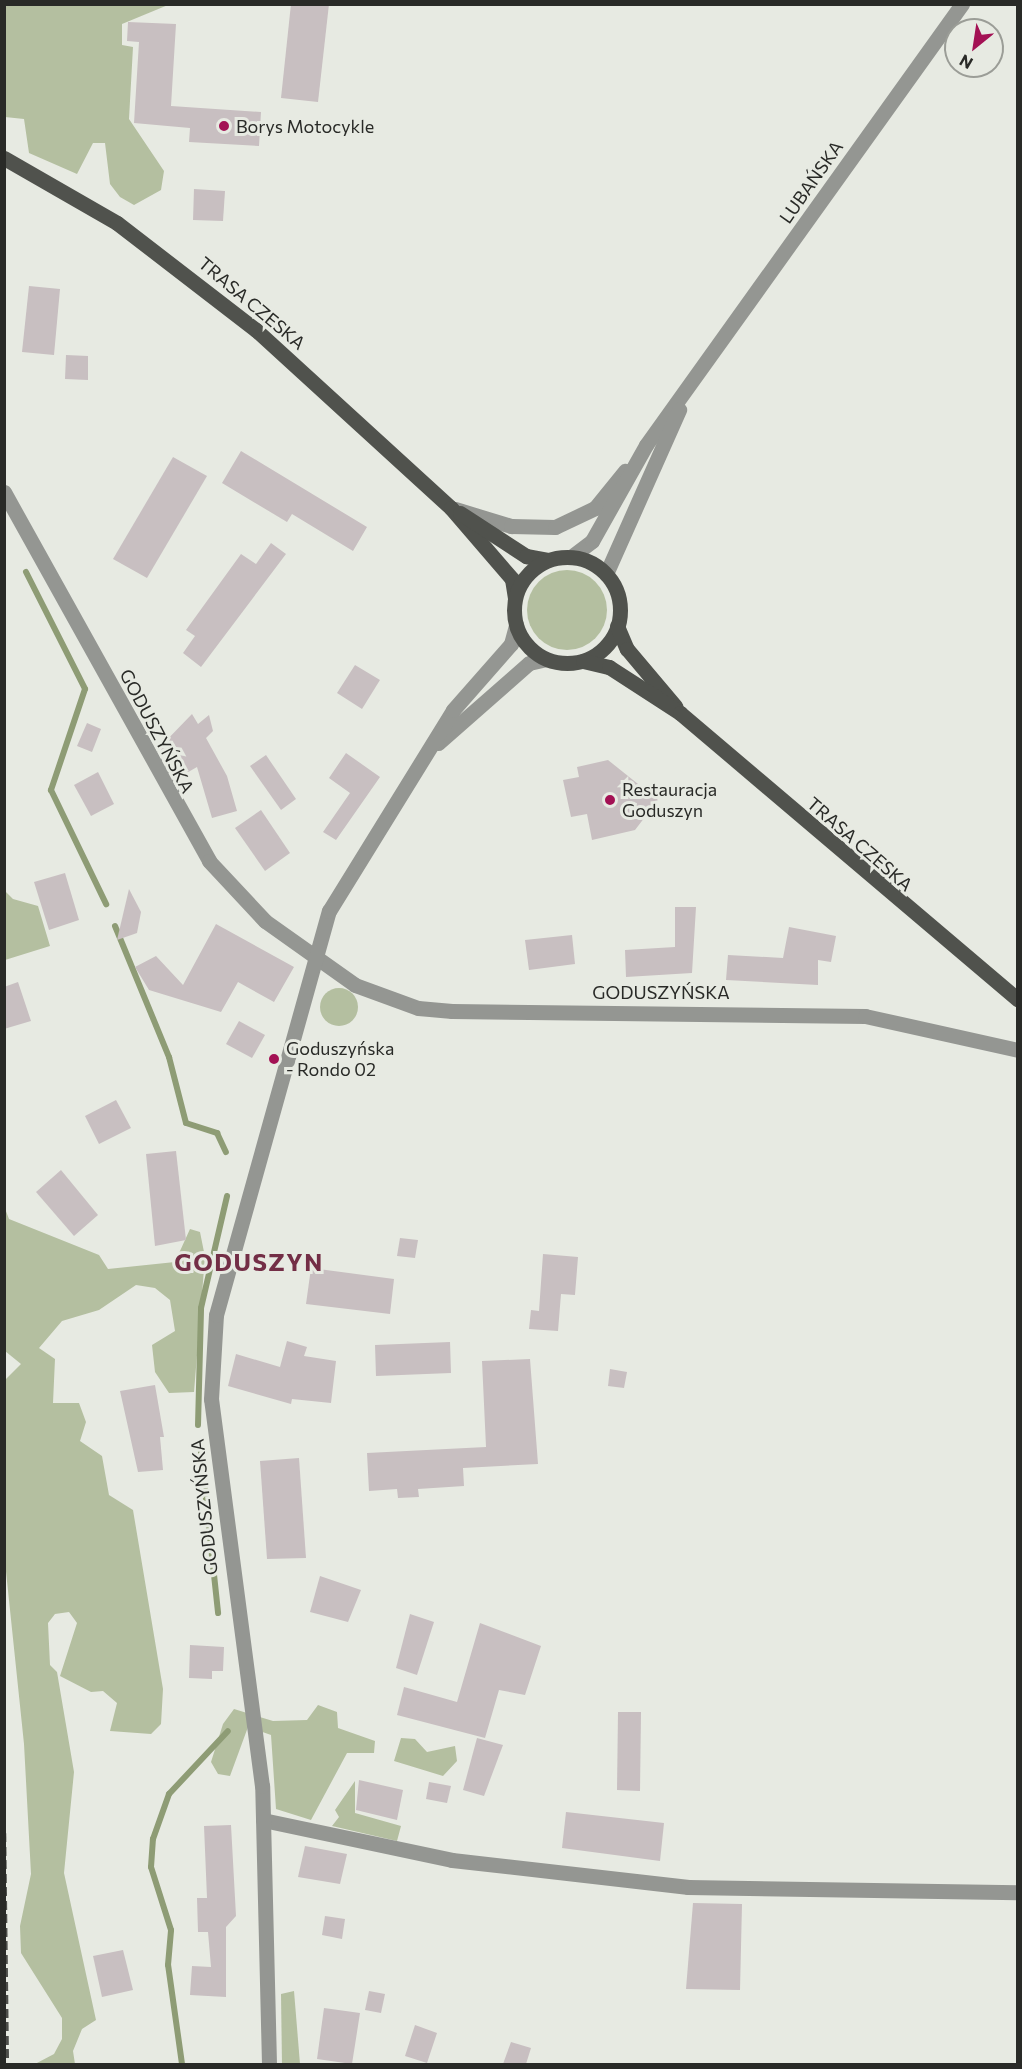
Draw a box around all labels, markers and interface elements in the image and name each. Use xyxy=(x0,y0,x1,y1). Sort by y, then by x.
north arrow xyxy=(944,18,1004,78)
text: N xyxy=(956,51,976,74)
place label: Borys Motocykle xyxy=(236,115,374,137)
marker: Borys Motocykle xyxy=(217,119,231,133)
street label: LUBAŃSKA xyxy=(775,137,847,227)
street label: TRASA CZESKA xyxy=(194,252,310,354)
street label: GODUSZYŃSKA xyxy=(115,665,199,797)
place label: Restauracja Goduszyn xyxy=(622,779,717,822)
street label: TRASA CZESKA xyxy=(803,792,917,896)
marker: Restauracja Goduszyn xyxy=(603,793,617,807)
street label: GODUSZYŃSKA xyxy=(592,981,730,1003)
place label: Goduszyńska - Rondo 02 xyxy=(286,1038,395,1080)
marker: Goduszyńska - Rondo 02 xyxy=(267,1052,281,1066)
district label: GODUSZYN xyxy=(174,1248,324,1276)
street label: GODUSZYŃSKA xyxy=(186,1438,222,1576)

